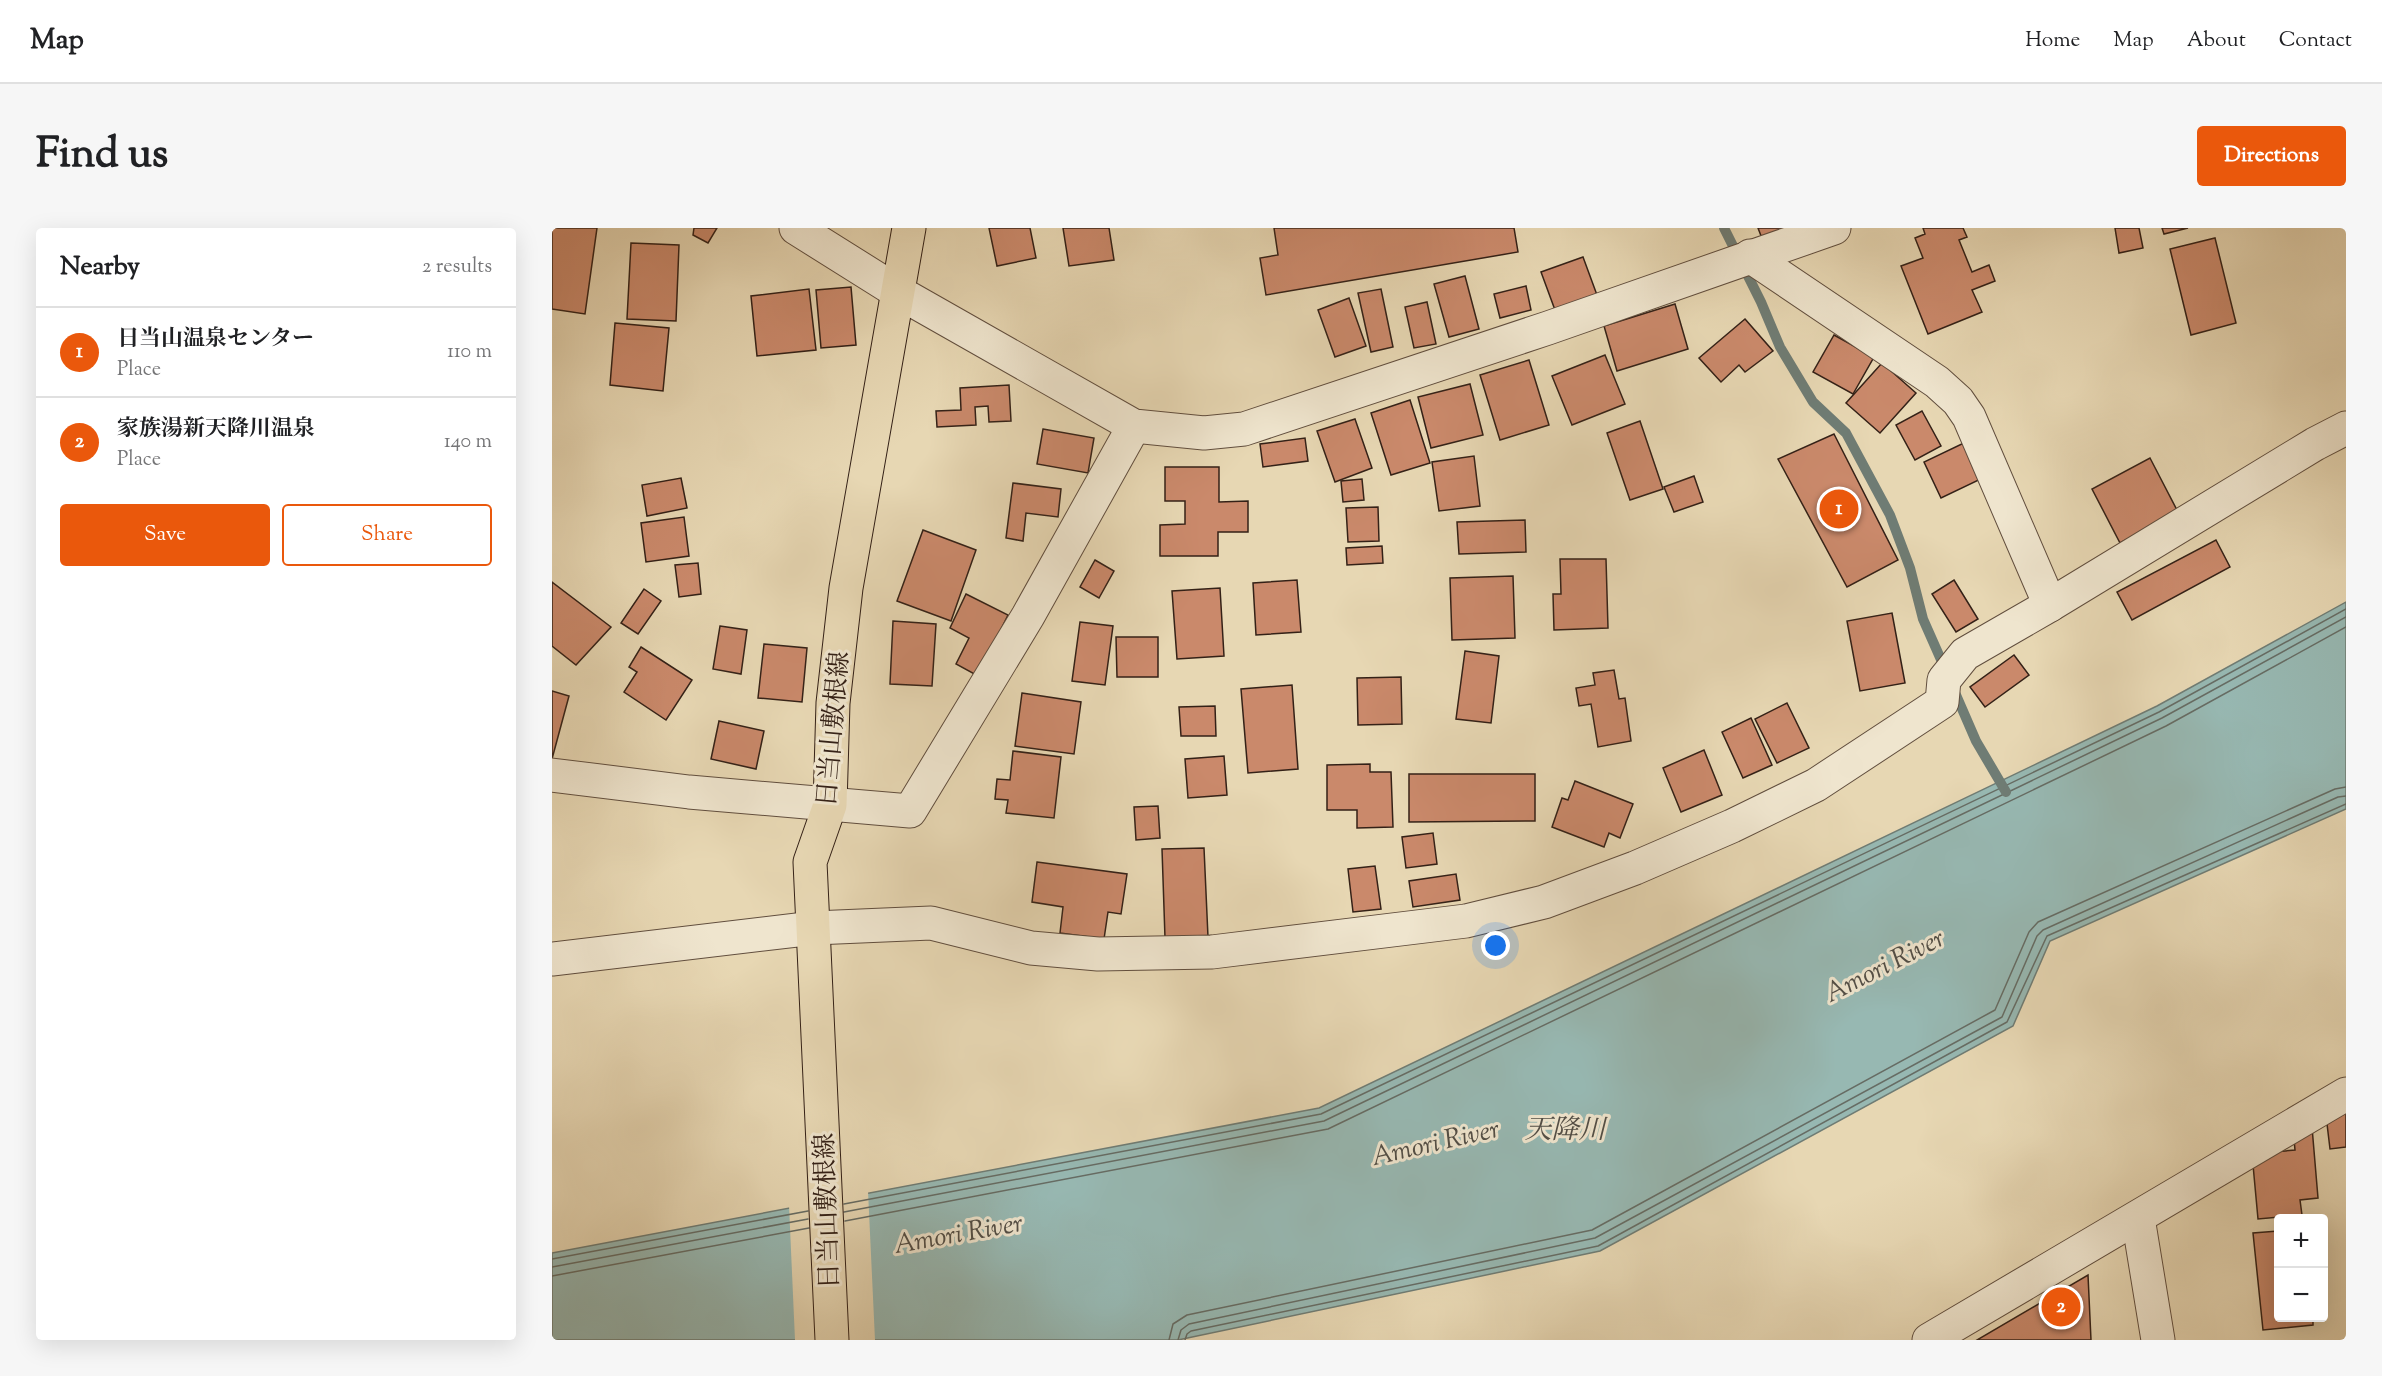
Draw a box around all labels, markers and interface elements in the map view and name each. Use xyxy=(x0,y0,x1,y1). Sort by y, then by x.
text: Map xyxy=(30,21,84,61)
text: Home xyxy=(2025,26,2080,56)
text: Map xyxy=(2113,26,2154,56)
text: About xyxy=(2187,26,2246,56)
text: Contact xyxy=(2279,26,2352,56)
text: Find us xyxy=(36,126,168,186)
button: Directions xyxy=(2197,126,2346,186)
text: Nearby xyxy=(60,249,140,286)
text: 2 results xyxy=(422,253,492,282)
text: 日当山温泉センター xyxy=(117,324,314,356)
text: 1 xyxy=(76,338,83,367)
text: 110 m xyxy=(447,338,492,367)
text: Place xyxy=(117,356,161,385)
text: 家族湯新天降川温泉 xyxy=(117,414,315,446)
text: 2 xyxy=(75,428,84,457)
text: 140 m xyxy=(444,428,492,457)
text: Place xyxy=(117,446,161,475)
pin: 1 xyxy=(1820,486,1858,532)
button: Save xyxy=(60,504,270,566)
button: Share xyxy=(282,504,492,566)
street label: 日当山敷根線 xyxy=(809,650,860,809)
water label: Amori River xyxy=(1818,920,1953,1014)
your location xyxy=(1481,931,1510,960)
water label: Amori River xyxy=(1367,1111,1504,1178)
water label: 天降川 xyxy=(1525,1112,1608,1151)
street label: 日当山敷根線 xyxy=(807,1132,850,1290)
water label: Amori River xyxy=(891,1205,1027,1266)
map controls xyxy=(2274,1214,2328,1322)
button: + xyxy=(2274,1214,2328,1268)
button: − xyxy=(2274,1268,2328,1322)
pin: 2 xyxy=(2042,1284,2080,1330)

